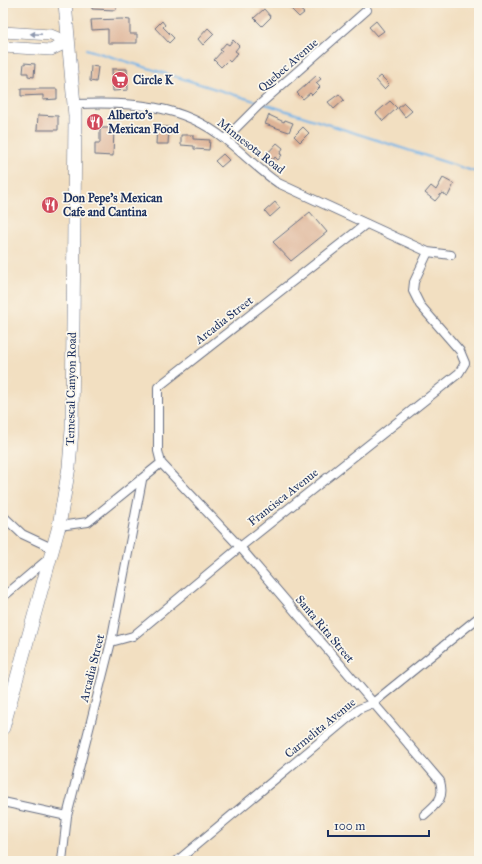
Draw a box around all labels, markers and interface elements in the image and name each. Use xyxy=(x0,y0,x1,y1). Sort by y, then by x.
one-way arrow xyxy=(29,31,42,37)
street label: Quebec Avenue xyxy=(255,35,321,95)
supermarket icon: Circle K xyxy=(110,70,130,90)
place label: Circle K xyxy=(133,73,174,87)
place label: Alberto's Mexican Food xyxy=(107,108,180,136)
restaurant icon: Alberto's Mexican Food xyxy=(85,112,105,132)
street label: Minnesota Road xyxy=(215,115,287,177)
place label: Don Pepe's Mexican Cafe and Cantina xyxy=(63,191,163,219)
restaurant icon: Don Pepe's Mexican Cafe and Cantina xyxy=(40,195,60,215)
street label: Arcadia Street xyxy=(192,293,256,348)
street label: Temescal Canyon Road xyxy=(63,332,79,446)
street label: Francisca Avenue xyxy=(245,465,321,529)
street label: Santa Rita Street xyxy=(293,592,358,666)
street label: Arcadia Street xyxy=(77,632,107,704)
street label: Carmelita Avenue xyxy=(282,695,358,761)
scale bar xyxy=(328,812,429,838)
text: 100 m xyxy=(334,819,365,833)

